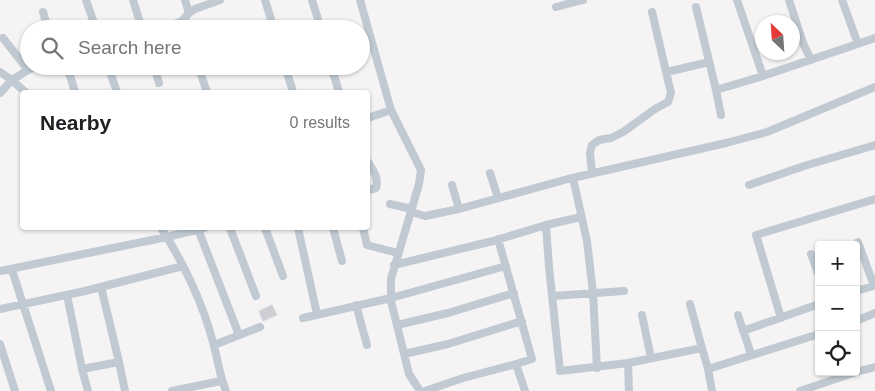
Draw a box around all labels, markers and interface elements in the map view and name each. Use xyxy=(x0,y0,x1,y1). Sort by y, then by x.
north arrow xyxy=(755,15,800,60)
search box xyxy=(20,20,370,75)
icon: search xyxy=(38,34,66,62)
text: Search here xyxy=(78,37,182,58)
text: Nearby xyxy=(40,111,111,134)
text: 0 results xyxy=(290,114,350,131)
map controls xyxy=(815,241,860,376)
button: + xyxy=(815,241,860,286)
button: − xyxy=(815,286,860,331)
button: locate xyxy=(815,331,860,376)

